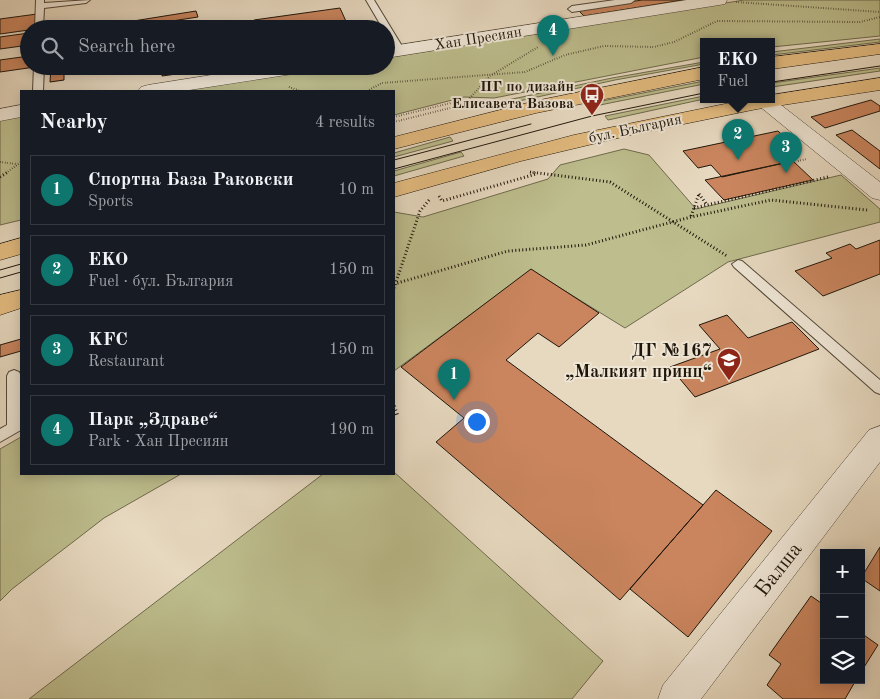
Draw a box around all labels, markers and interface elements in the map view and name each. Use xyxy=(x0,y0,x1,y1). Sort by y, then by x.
pin: 4 xyxy=(537,15,569,56)
search box xyxy=(20,20,395,75)
street label: Хан Пресиян xyxy=(434,25,523,54)
icon: search xyxy=(38,34,66,62)
text: Search here xyxy=(78,38,175,57)
popup xyxy=(700,38,775,103)
text: EKO xyxy=(717,51,758,70)
text: Fuel xyxy=(717,74,748,90)
place label: ПГ по дизайн Елисавета Вазова xyxy=(451,80,574,112)
bus stop icon: ПГ по дизайн Елисавета Вазова xyxy=(579,82,605,116)
text: Nearby xyxy=(40,112,108,133)
street label: бул. България xyxy=(588,112,683,147)
text: 4 results xyxy=(315,115,375,131)
pin: 2 xyxy=(722,119,754,160)
pin: 3 xyxy=(770,132,802,173)
text: Спортна База Раковски xyxy=(88,171,294,190)
text: 1 xyxy=(52,182,62,198)
text: 10 m xyxy=(338,182,374,198)
text: Sports xyxy=(88,194,133,210)
text: EKO xyxy=(88,251,128,270)
text: 2 xyxy=(52,262,62,278)
text: 150 m xyxy=(329,262,374,278)
text: Fuel · бул. България xyxy=(88,274,233,290)
text: KFC xyxy=(88,331,128,350)
text: 3 xyxy=(52,342,62,358)
text: 150 m xyxy=(329,342,374,358)
place label: ДГ №167 „Малкият принц“ xyxy=(565,342,712,381)
school or university icon: ДГ №167 „Малкият принц“ xyxy=(716,347,742,381)
text: Restaurant xyxy=(88,354,165,370)
pin: 1 xyxy=(438,359,470,400)
your location xyxy=(464,409,490,435)
text: Парк „Здраве“ xyxy=(88,411,218,430)
text: 4 xyxy=(52,422,62,438)
text: 190 m xyxy=(329,422,374,438)
text: Park · Хан Пресиян xyxy=(88,434,228,450)
street label: Балша xyxy=(752,539,807,601)
map controls xyxy=(820,549,865,684)
button: + xyxy=(820,549,865,594)
button: − xyxy=(820,594,865,639)
button: layers xyxy=(820,639,865,684)

